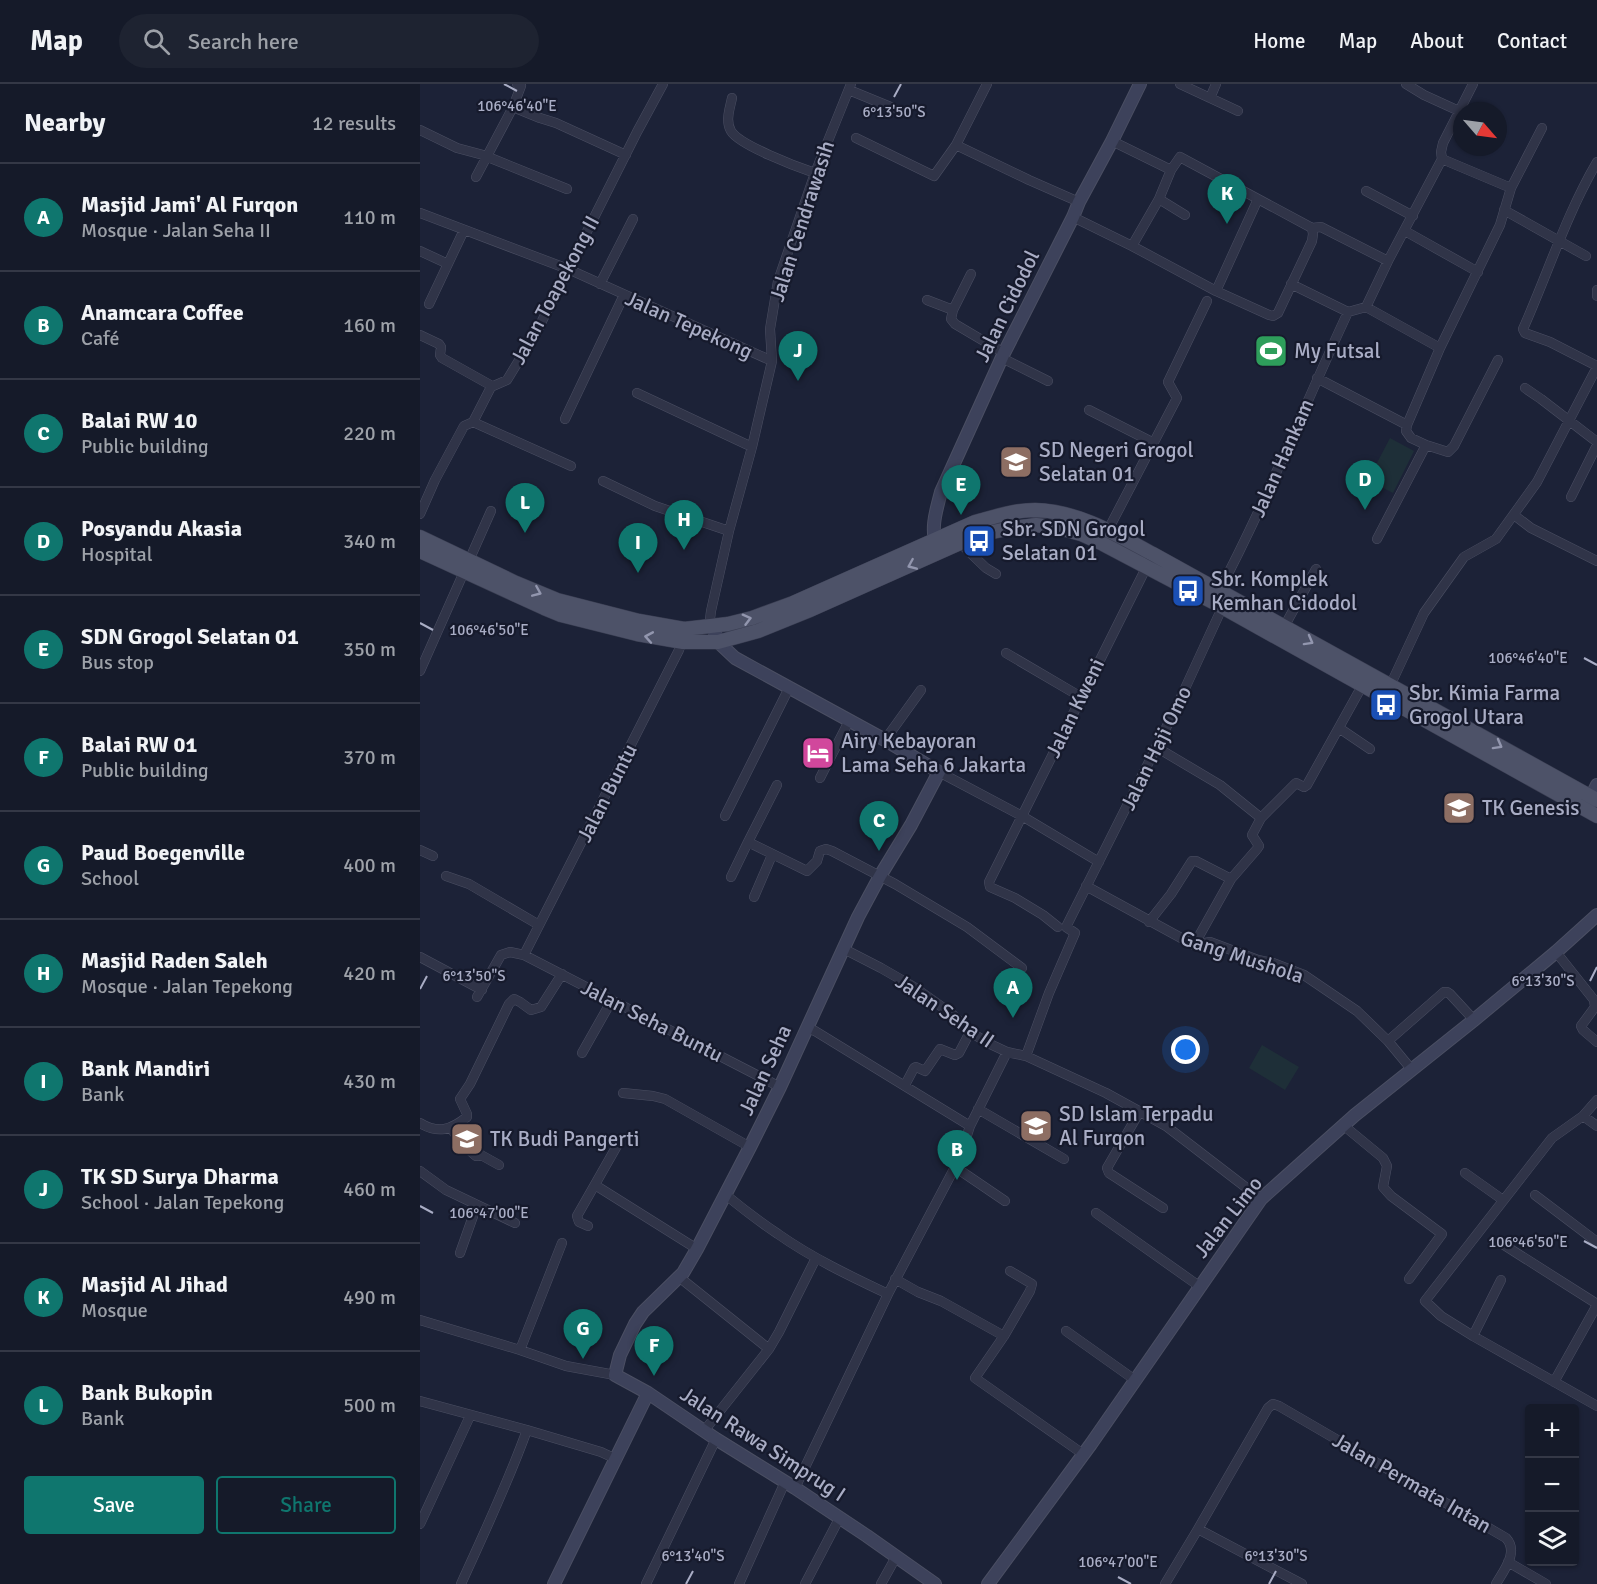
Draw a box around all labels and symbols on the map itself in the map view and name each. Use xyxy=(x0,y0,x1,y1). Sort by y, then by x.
text: 106°46'40"E xyxy=(477,97,557,115)
north arrow xyxy=(1453,102,1507,156)
text: 6°13'50"S xyxy=(862,103,926,121)
street label: Jalan Cendrawasih xyxy=(764,137,840,305)
pin: K xyxy=(1208,174,1246,224)
street label: Jalan Toapekong II xyxy=(505,211,605,369)
street label: Jalan Cidodol xyxy=(969,246,1045,366)
street label: Jalan Tepekong xyxy=(621,285,757,365)
pin: J xyxy=(778,332,818,381)
sports icon: My Futsal xyxy=(1253,333,1289,369)
place label: My Futsal xyxy=(1294,338,1381,364)
street label: Jalan Hankam xyxy=(1244,395,1320,521)
place label: SD Negeri Grogol Selatan 01 xyxy=(1039,437,1194,487)
school or university icon: SD Negeri Grogol Selatan 01 xyxy=(998,444,1034,480)
pin: D xyxy=(1346,460,1384,510)
pin: E xyxy=(942,466,980,515)
pin: L xyxy=(506,484,544,533)
pin: H xyxy=(664,500,704,550)
place label: Sbr. SDN Grogol Selatan 01 xyxy=(1002,516,1145,566)
bus stop icon: Sbr. SDN Grogol Selatan 01 xyxy=(961,523,997,559)
pin: I xyxy=(618,524,658,573)
one-way arrow xyxy=(907,557,918,569)
place label: Sbr. Komplek Kemhan Cidodol xyxy=(1211,566,1357,616)
bus stop icon: Sbr. Komplek Kemhan Cidodol xyxy=(1170,573,1206,609)
one-way arrow xyxy=(530,585,541,597)
one-way arrow xyxy=(741,614,752,626)
text: 106°46'50"E xyxy=(449,621,529,639)
one-way arrow xyxy=(644,631,653,643)
one-way arrow xyxy=(1302,634,1313,645)
text: 106°46'40"E xyxy=(1488,649,1568,667)
street label: Jalan Kweni xyxy=(1040,654,1110,762)
place label: Sbr. Kimia Farma Grogol Utara xyxy=(1409,680,1560,730)
street label: Jalan Haji Omo xyxy=(1115,682,1197,814)
bus stop icon: Sbr. Kimia Farma Grogol Utara xyxy=(1368,687,1404,723)
place label: Airy Kebayoran Lama Seha 6 Jakarta xyxy=(841,728,1026,778)
hotel icon: Airy Kebayoran Lama Seha 6 Jakarta xyxy=(800,735,836,771)
one-way arrow xyxy=(1491,738,1502,749)
street label: Jalan Buntu xyxy=(571,739,643,847)
school or university icon: TK Genesis xyxy=(1441,790,1477,826)
place label: TK Genesis xyxy=(1482,795,1580,821)
pin: C xyxy=(860,802,898,851)
street label: Gang Mushola xyxy=(1177,925,1307,989)
text: 6°13'50"S xyxy=(442,967,506,985)
street label: Jalan Seha II xyxy=(891,968,999,1054)
pin: A xyxy=(994,968,1032,1018)
text: 6°13'30"S xyxy=(1511,972,1575,990)
street label: Jalan Seha Buntu xyxy=(577,974,727,1068)
street label: Jalan Seha xyxy=(733,1021,797,1119)
your location xyxy=(1171,1035,1200,1064)
place label: SD Islam Terpadu Al Furqon xyxy=(1059,1101,1214,1151)
school or university icon: SD Islam Terpadu Al Furqon xyxy=(1018,1108,1054,1144)
school or university icon: TK Budi Pangerti xyxy=(449,1121,485,1157)
place label: TK Budi Pangerti xyxy=(490,1126,640,1152)
pin: B xyxy=(938,1130,976,1180)
street label: Jalan Limo xyxy=(1188,1171,1268,1263)
text: 106°47'00"E xyxy=(449,1204,529,1222)
text: 106°46'50"E xyxy=(1488,1233,1568,1251)
pin: G xyxy=(564,1310,602,1359)
pin: F xyxy=(634,1326,674,1376)
street label: Jalan Rawa Simprug I xyxy=(675,1381,851,1507)
street label: Jalan Permata Intan xyxy=(1328,1427,1496,1539)
text: 6°13'40"S xyxy=(661,1547,725,1565)
text: 6°13'30"S xyxy=(1244,1547,1308,1565)
text: 106°47'00"E xyxy=(1078,1553,1158,1571)

